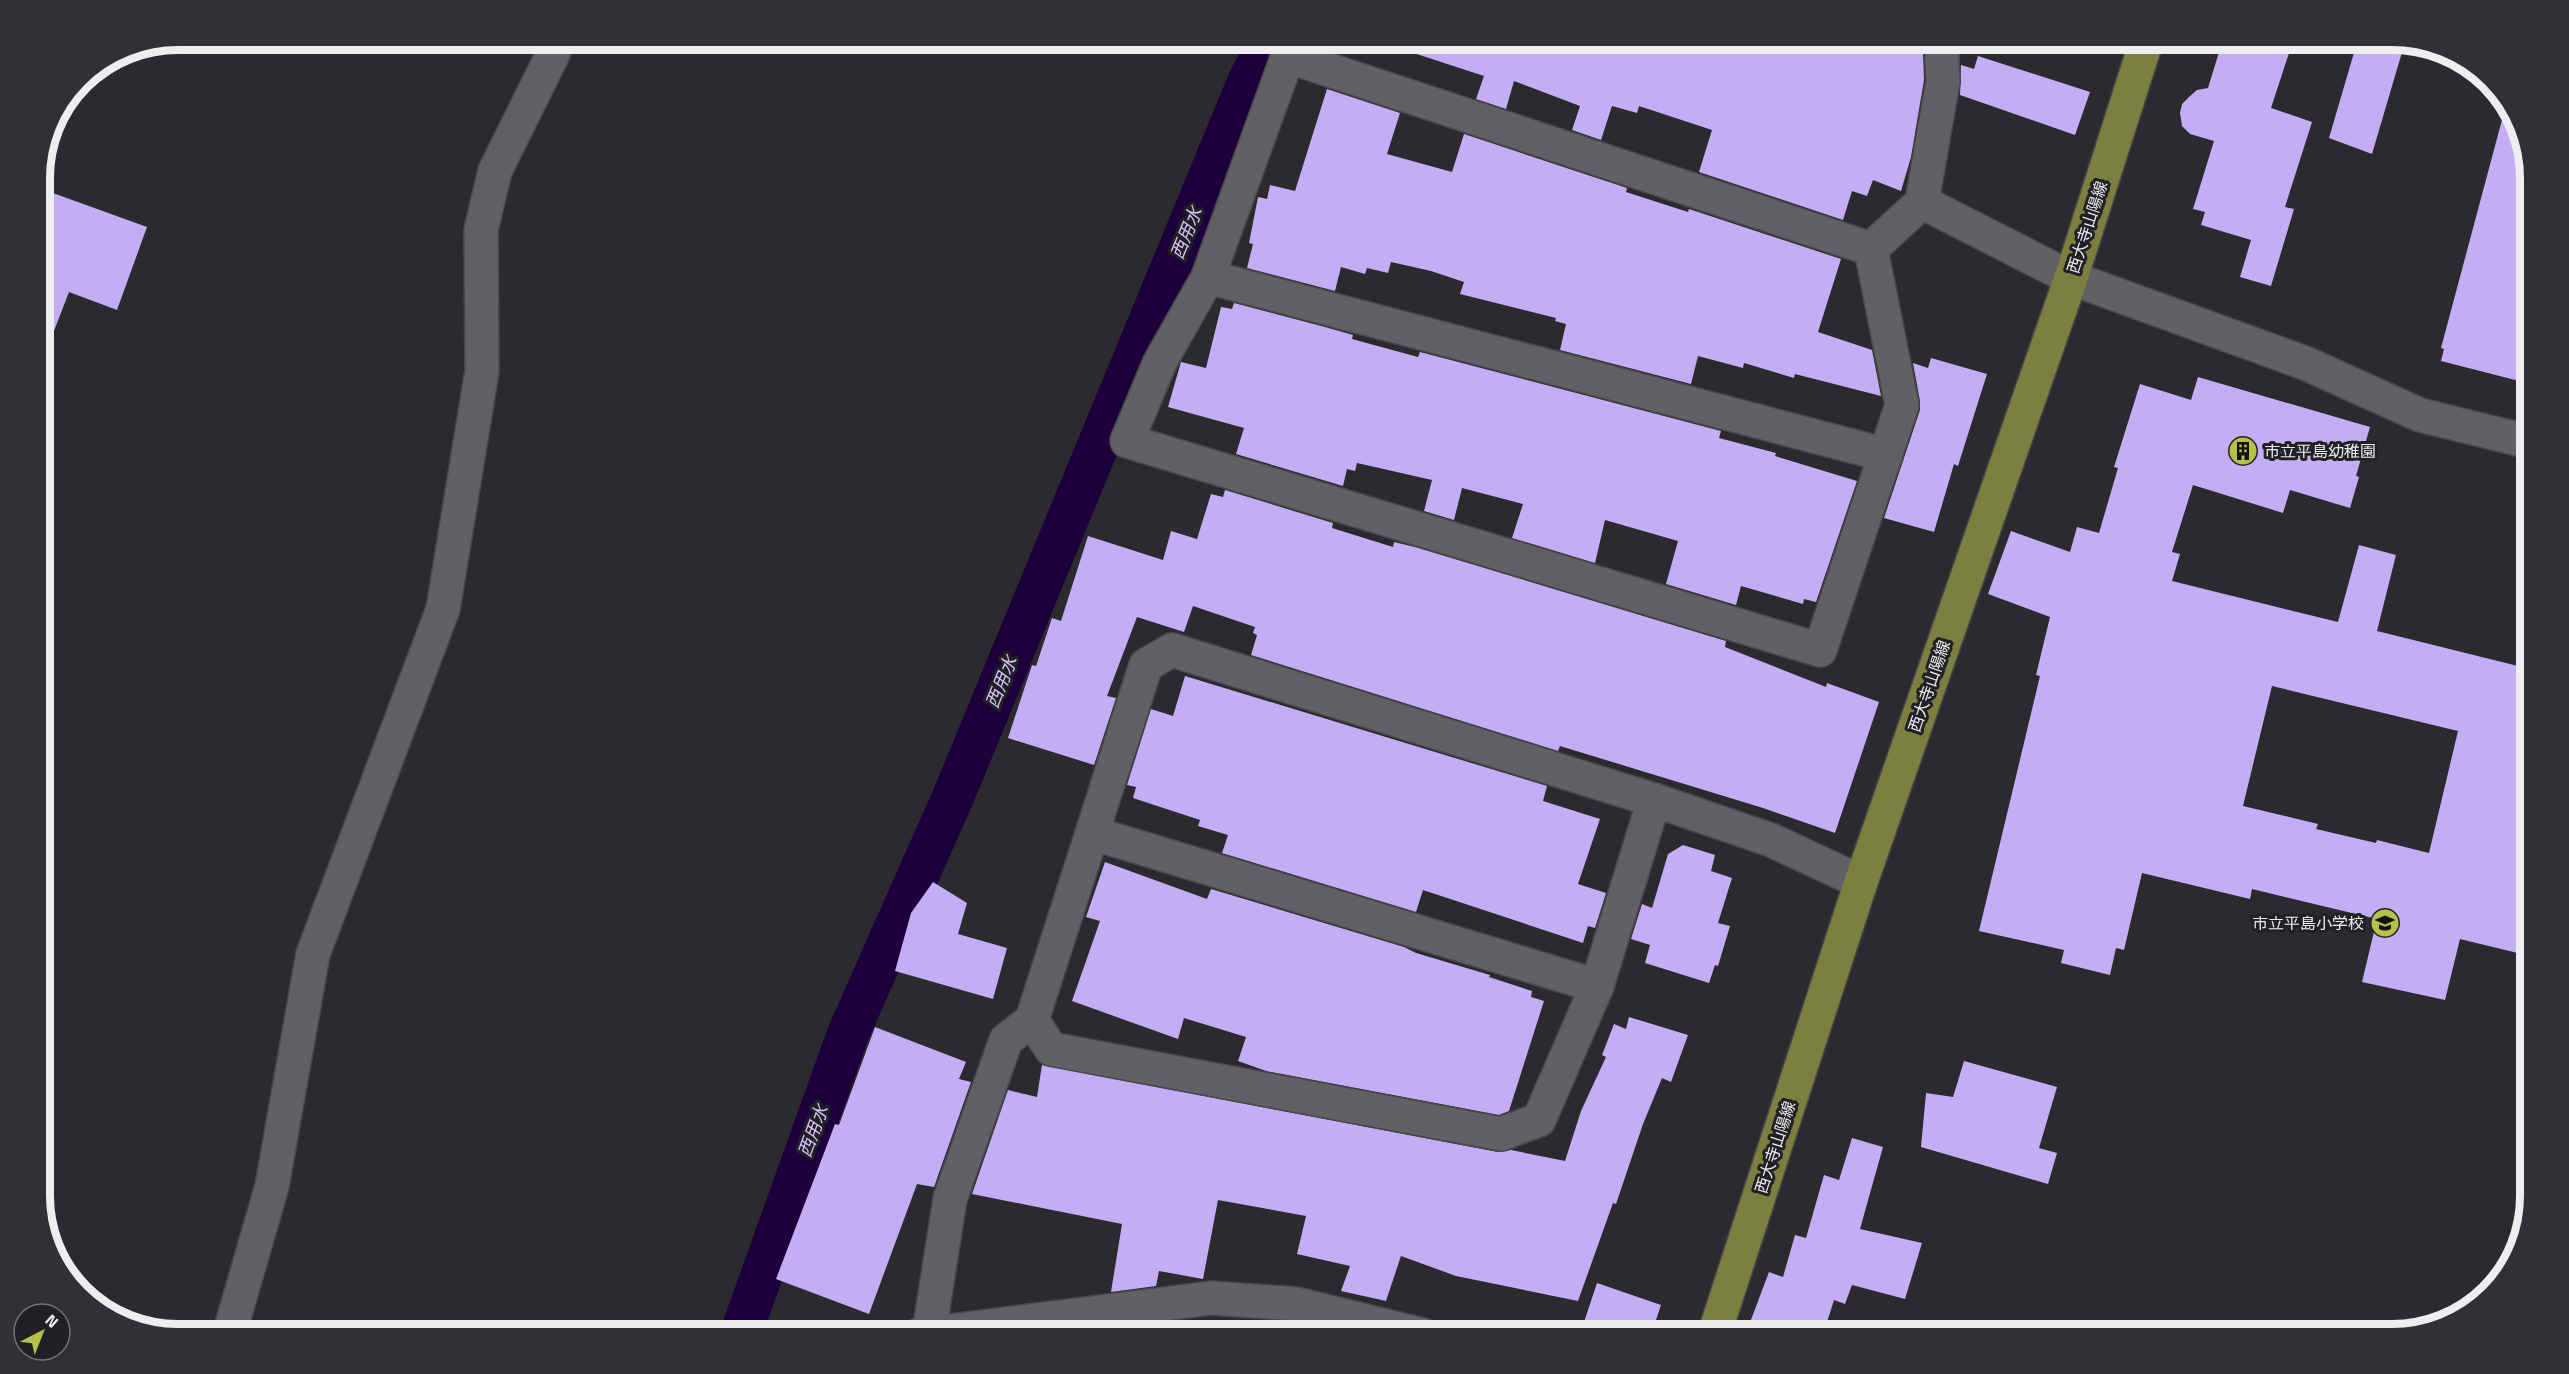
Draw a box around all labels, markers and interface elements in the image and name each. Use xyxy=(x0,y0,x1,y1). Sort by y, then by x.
street label: 西大寺山陽線 xyxy=(2061,178,2113,276)
water label: 西用水 xyxy=(1163,201,1209,263)
building icon: 市立平島幼稚園 xyxy=(2227,435,2259,467)
place label: 市立平島幼稚園 xyxy=(2264,439,2376,463)
street label: 西大寺山陽線 xyxy=(1902,637,1956,735)
water label: 西用水 xyxy=(978,650,1024,712)
school or university icon: 市立平島小学校 xyxy=(2369,907,2401,939)
place label: 市立平島小学校 xyxy=(2252,911,2364,935)
street label: 西大寺山陽線 xyxy=(1749,1098,1801,1196)
water label: 西用水 xyxy=(791,1099,836,1161)
north arrow xyxy=(12,1302,72,1362)
text: N xyxy=(40,1308,64,1333)

